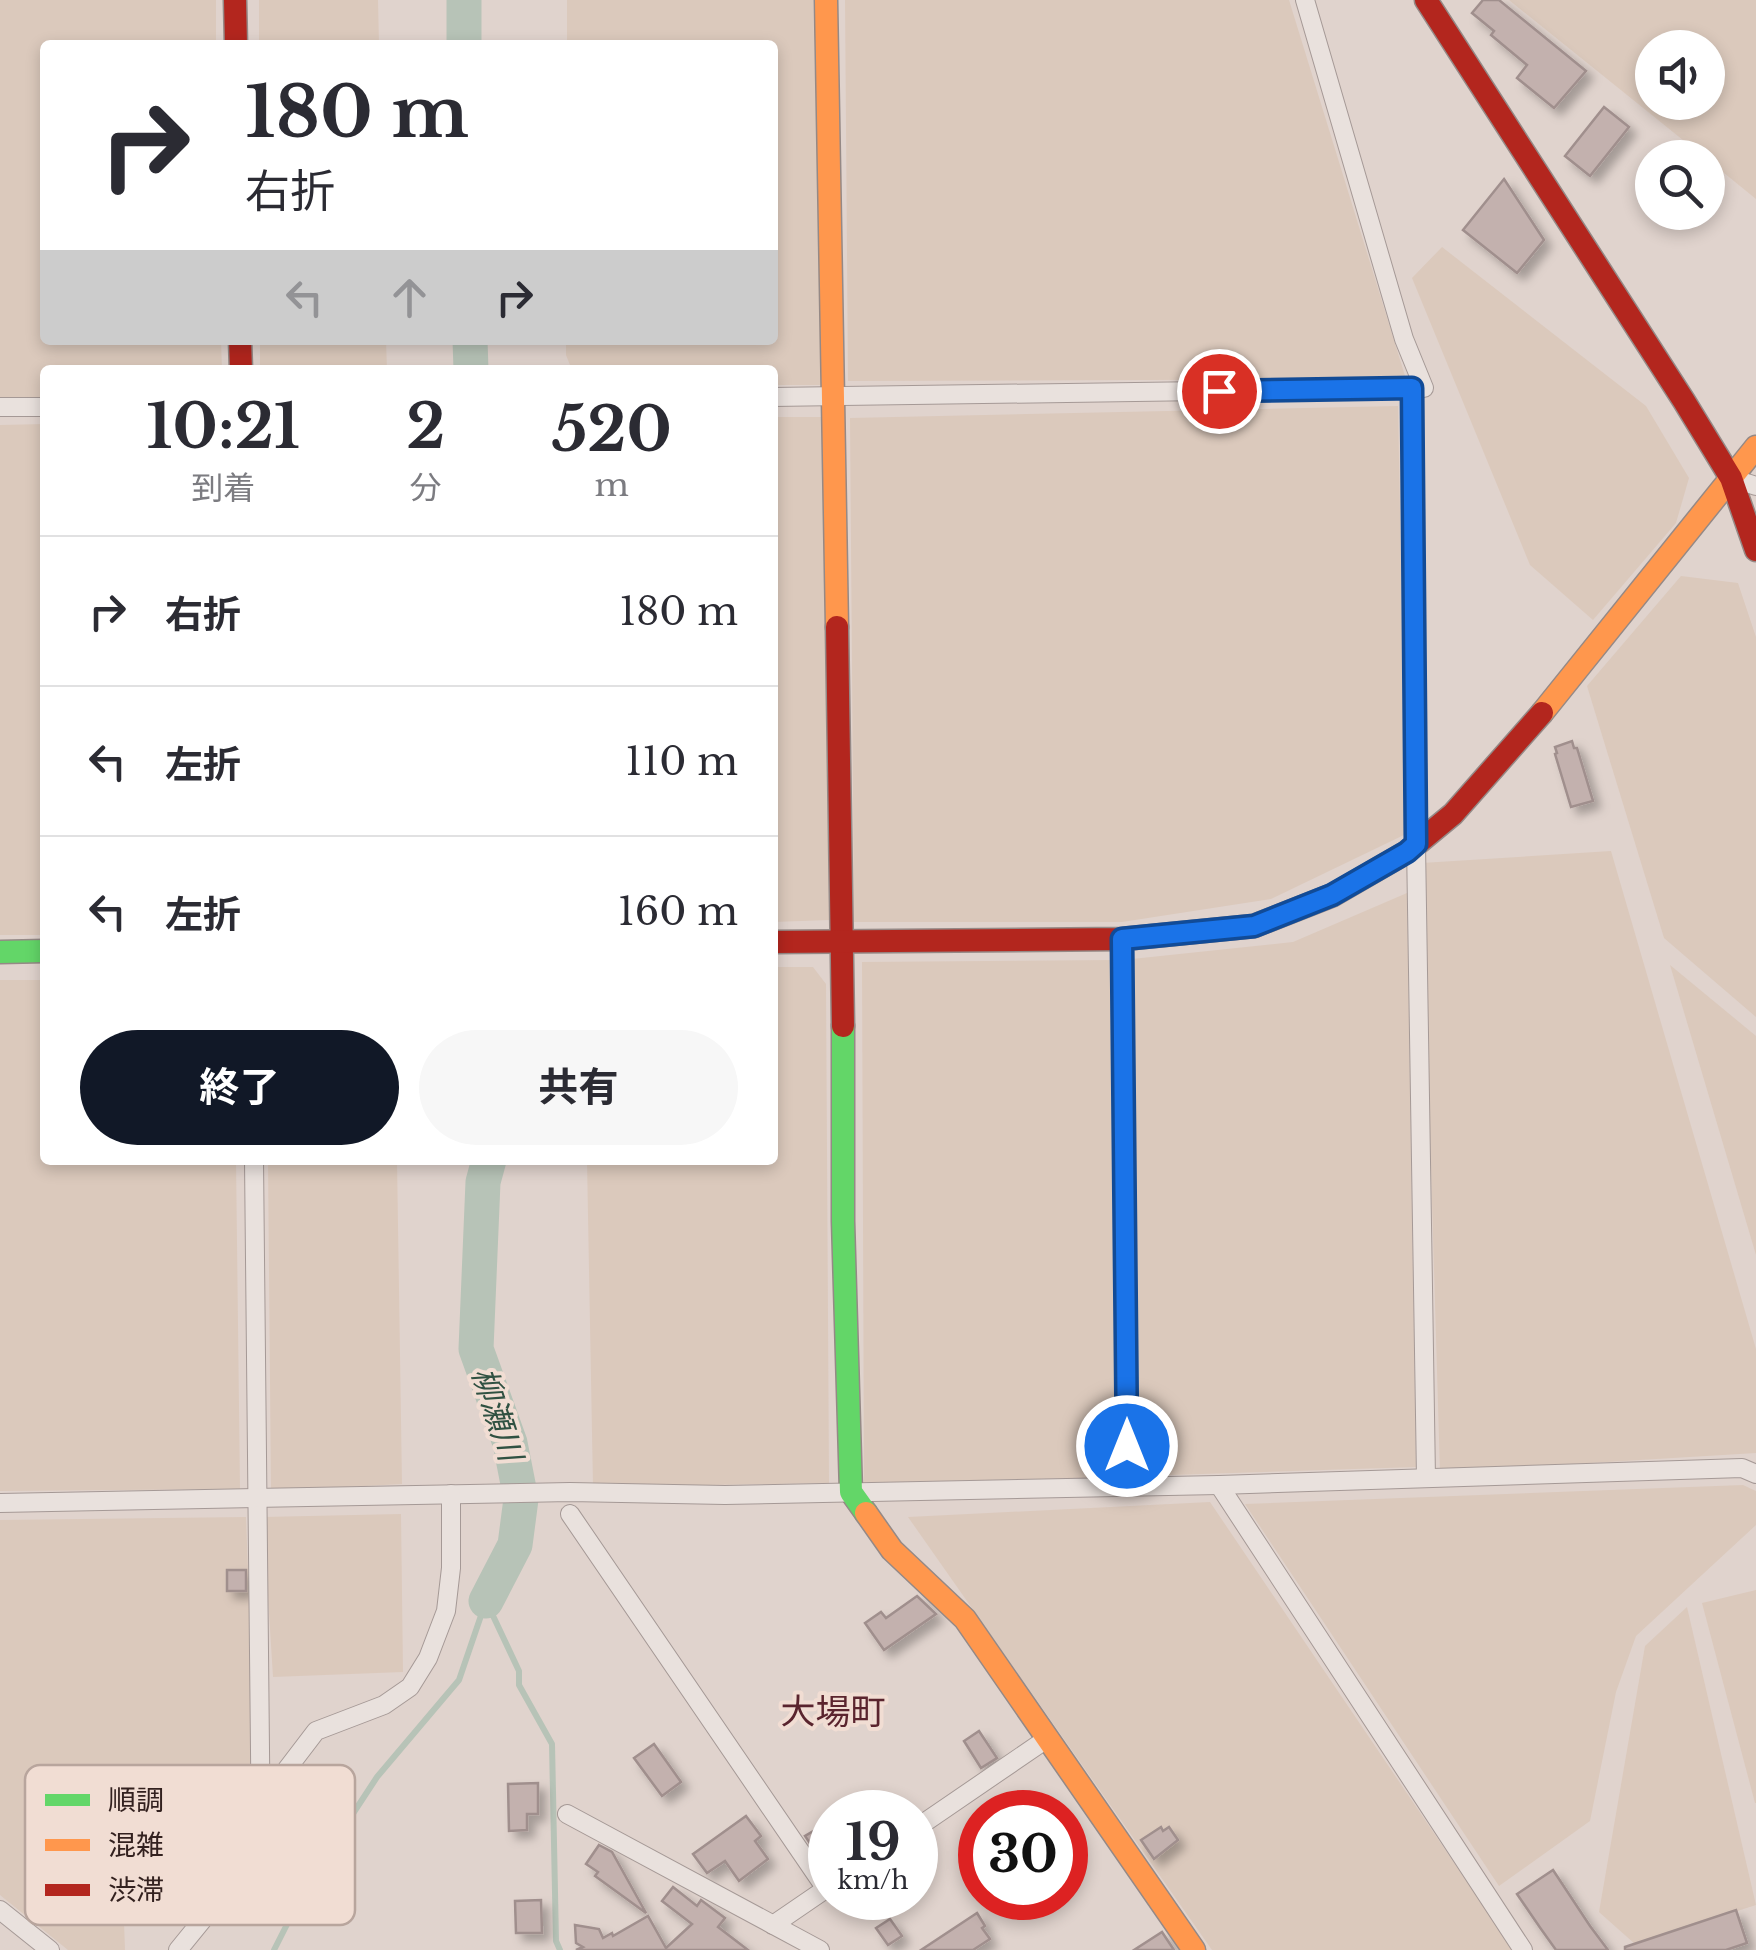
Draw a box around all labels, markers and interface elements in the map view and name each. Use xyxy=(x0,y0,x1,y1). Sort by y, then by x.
map controls xyxy=(1635,30,1725,230)
button: sound xyxy=(1635,30,1725,120)
text: 180 m xyxy=(245,69,469,156)
icon: right xyxy=(80,80,210,210)
button: search xyxy=(1635,140,1725,230)
text: 右折 xyxy=(245,163,335,219)
icon: left xyxy=(277,270,332,325)
icon: ahead xyxy=(382,270,437,325)
icon: right xyxy=(487,270,542,325)
pin xyxy=(1177,349,1262,434)
icon: arrive xyxy=(1192,364,1247,419)
text: 10:21 xyxy=(146,390,300,464)
text: 2 xyxy=(406,390,445,464)
text: 520 xyxy=(552,393,672,467)
text: m xyxy=(595,465,629,505)
text: 到着 xyxy=(191,468,255,508)
text: 分 xyxy=(410,468,442,508)
icon: right xyxy=(80,584,135,639)
text: 180 m xyxy=(619,588,738,635)
text: 右折 xyxy=(165,591,241,638)
icon: left xyxy=(80,734,135,789)
text: 110 m xyxy=(625,738,738,785)
text: 左折 xyxy=(165,741,241,788)
icon: left xyxy=(80,884,135,939)
text: 160 m xyxy=(618,888,738,935)
text: 左折 xyxy=(165,891,241,938)
button: 終了 xyxy=(80,1030,399,1145)
button: 共有 xyxy=(419,1030,738,1145)
water label: 柳瀬川 xyxy=(463,1362,532,1469)
position arrow xyxy=(1075,1394,1179,1498)
district label: 大場町 xyxy=(780,1690,886,1733)
legend xyxy=(25,1765,355,1925)
text: 順調 xyxy=(108,1783,164,1818)
speed limit sign: 30 xyxy=(958,1790,1088,1920)
text: 19 xyxy=(845,1811,901,1874)
text: 混雑 xyxy=(108,1828,164,1863)
text: km/h xyxy=(838,1865,908,1896)
text: 渋滞 xyxy=(108,1873,164,1908)

